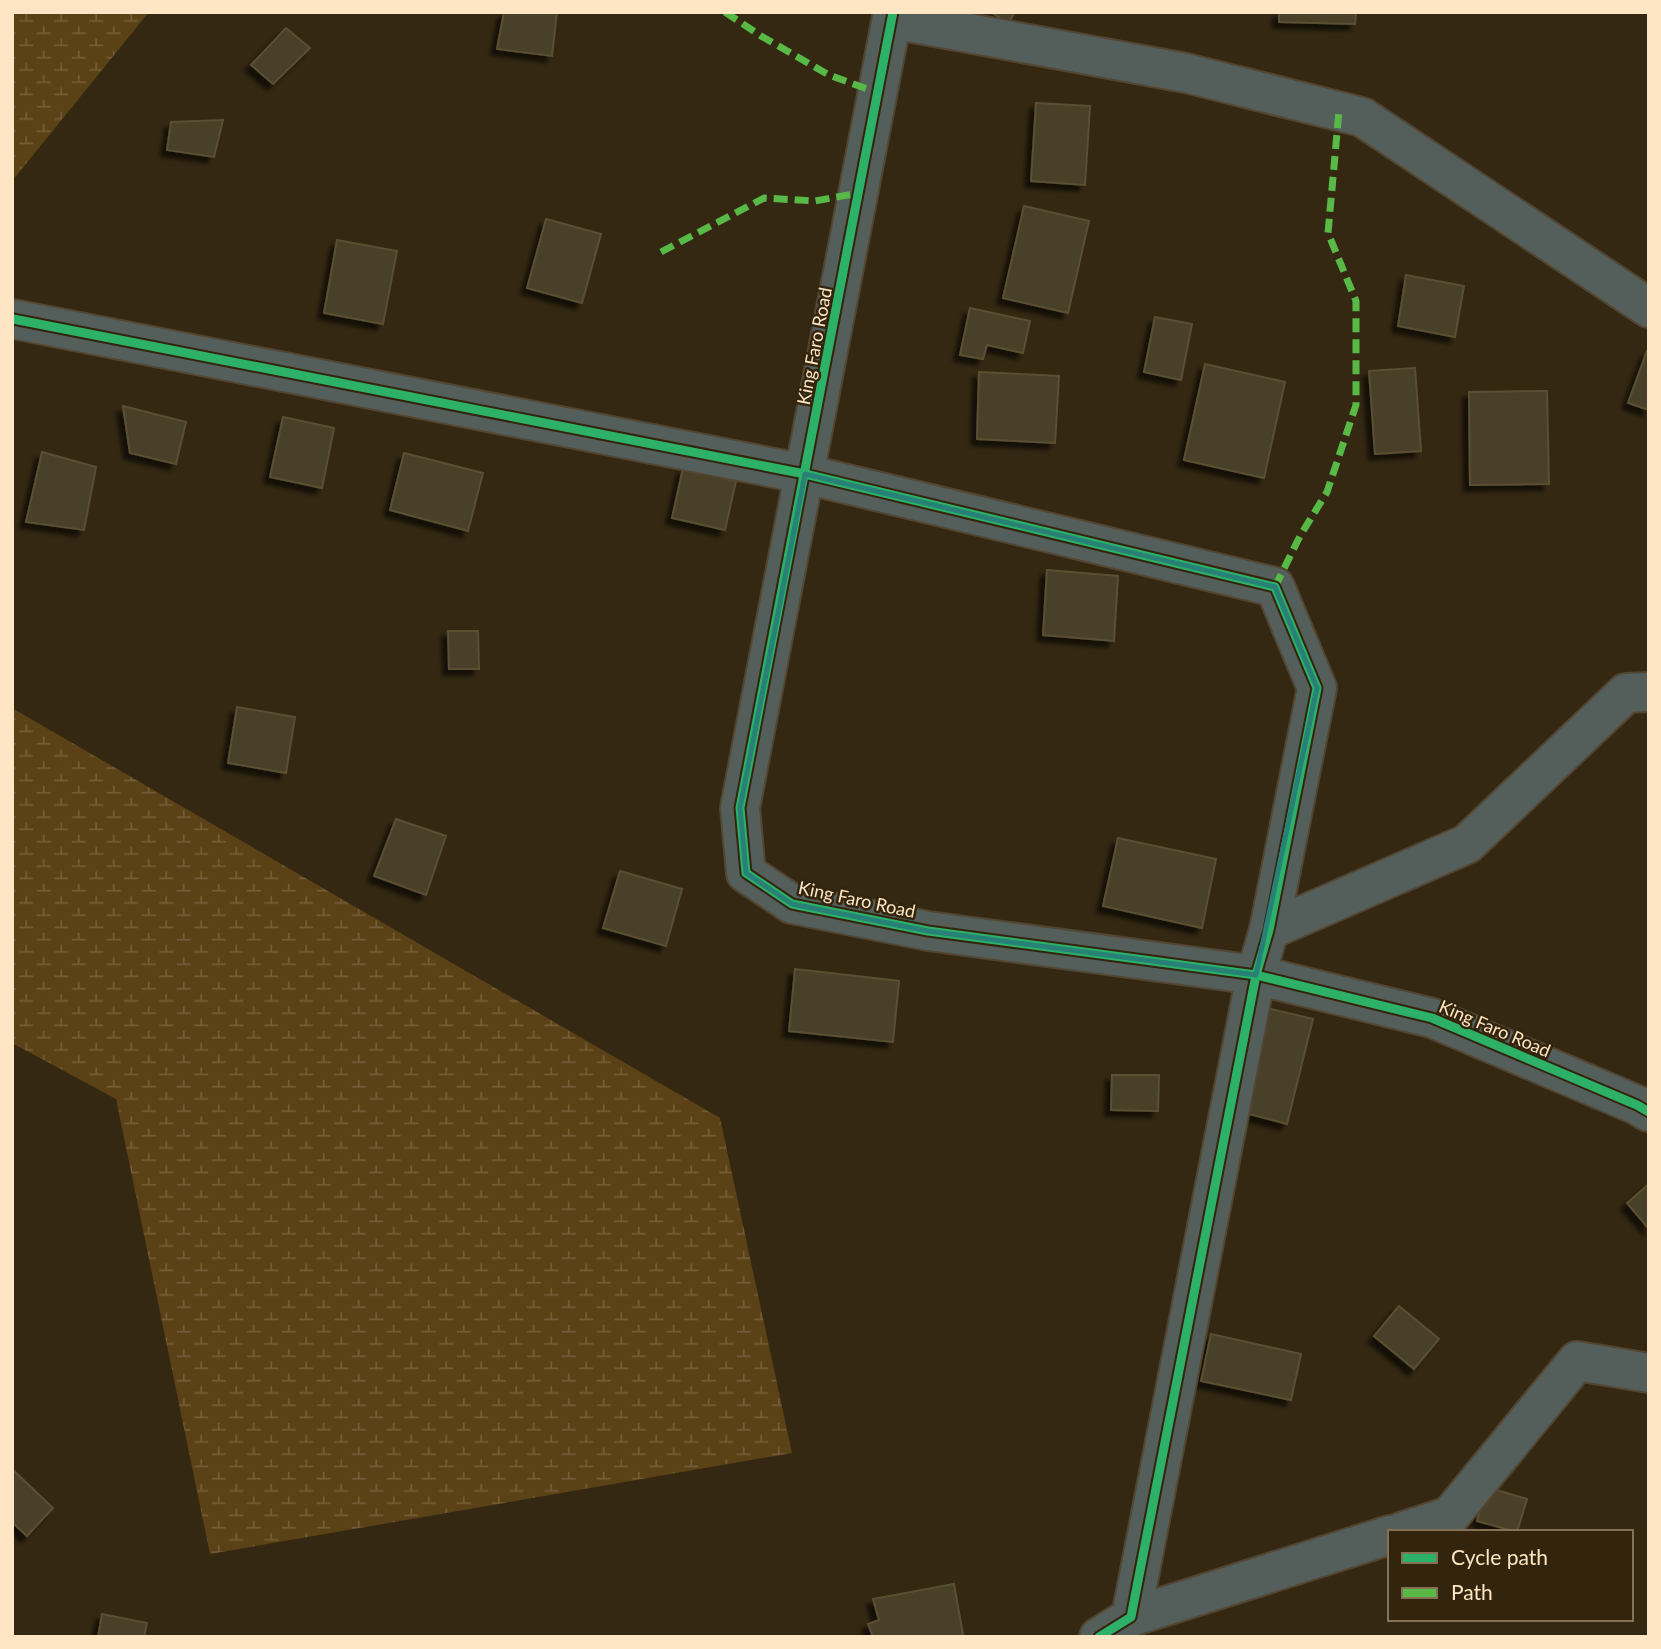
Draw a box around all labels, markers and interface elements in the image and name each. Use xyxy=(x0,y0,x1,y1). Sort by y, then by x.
street label: King Faro Road xyxy=(792,285,836,407)
street label: King Faro Road xyxy=(796,876,918,922)
street label: King Faro Road xyxy=(1436,995,1554,1061)
legend xyxy=(1388,1530,1633,1621)
text: Cycle path xyxy=(1451,1544,1548,1569)
text: Path xyxy=(1451,1579,1493,1604)

